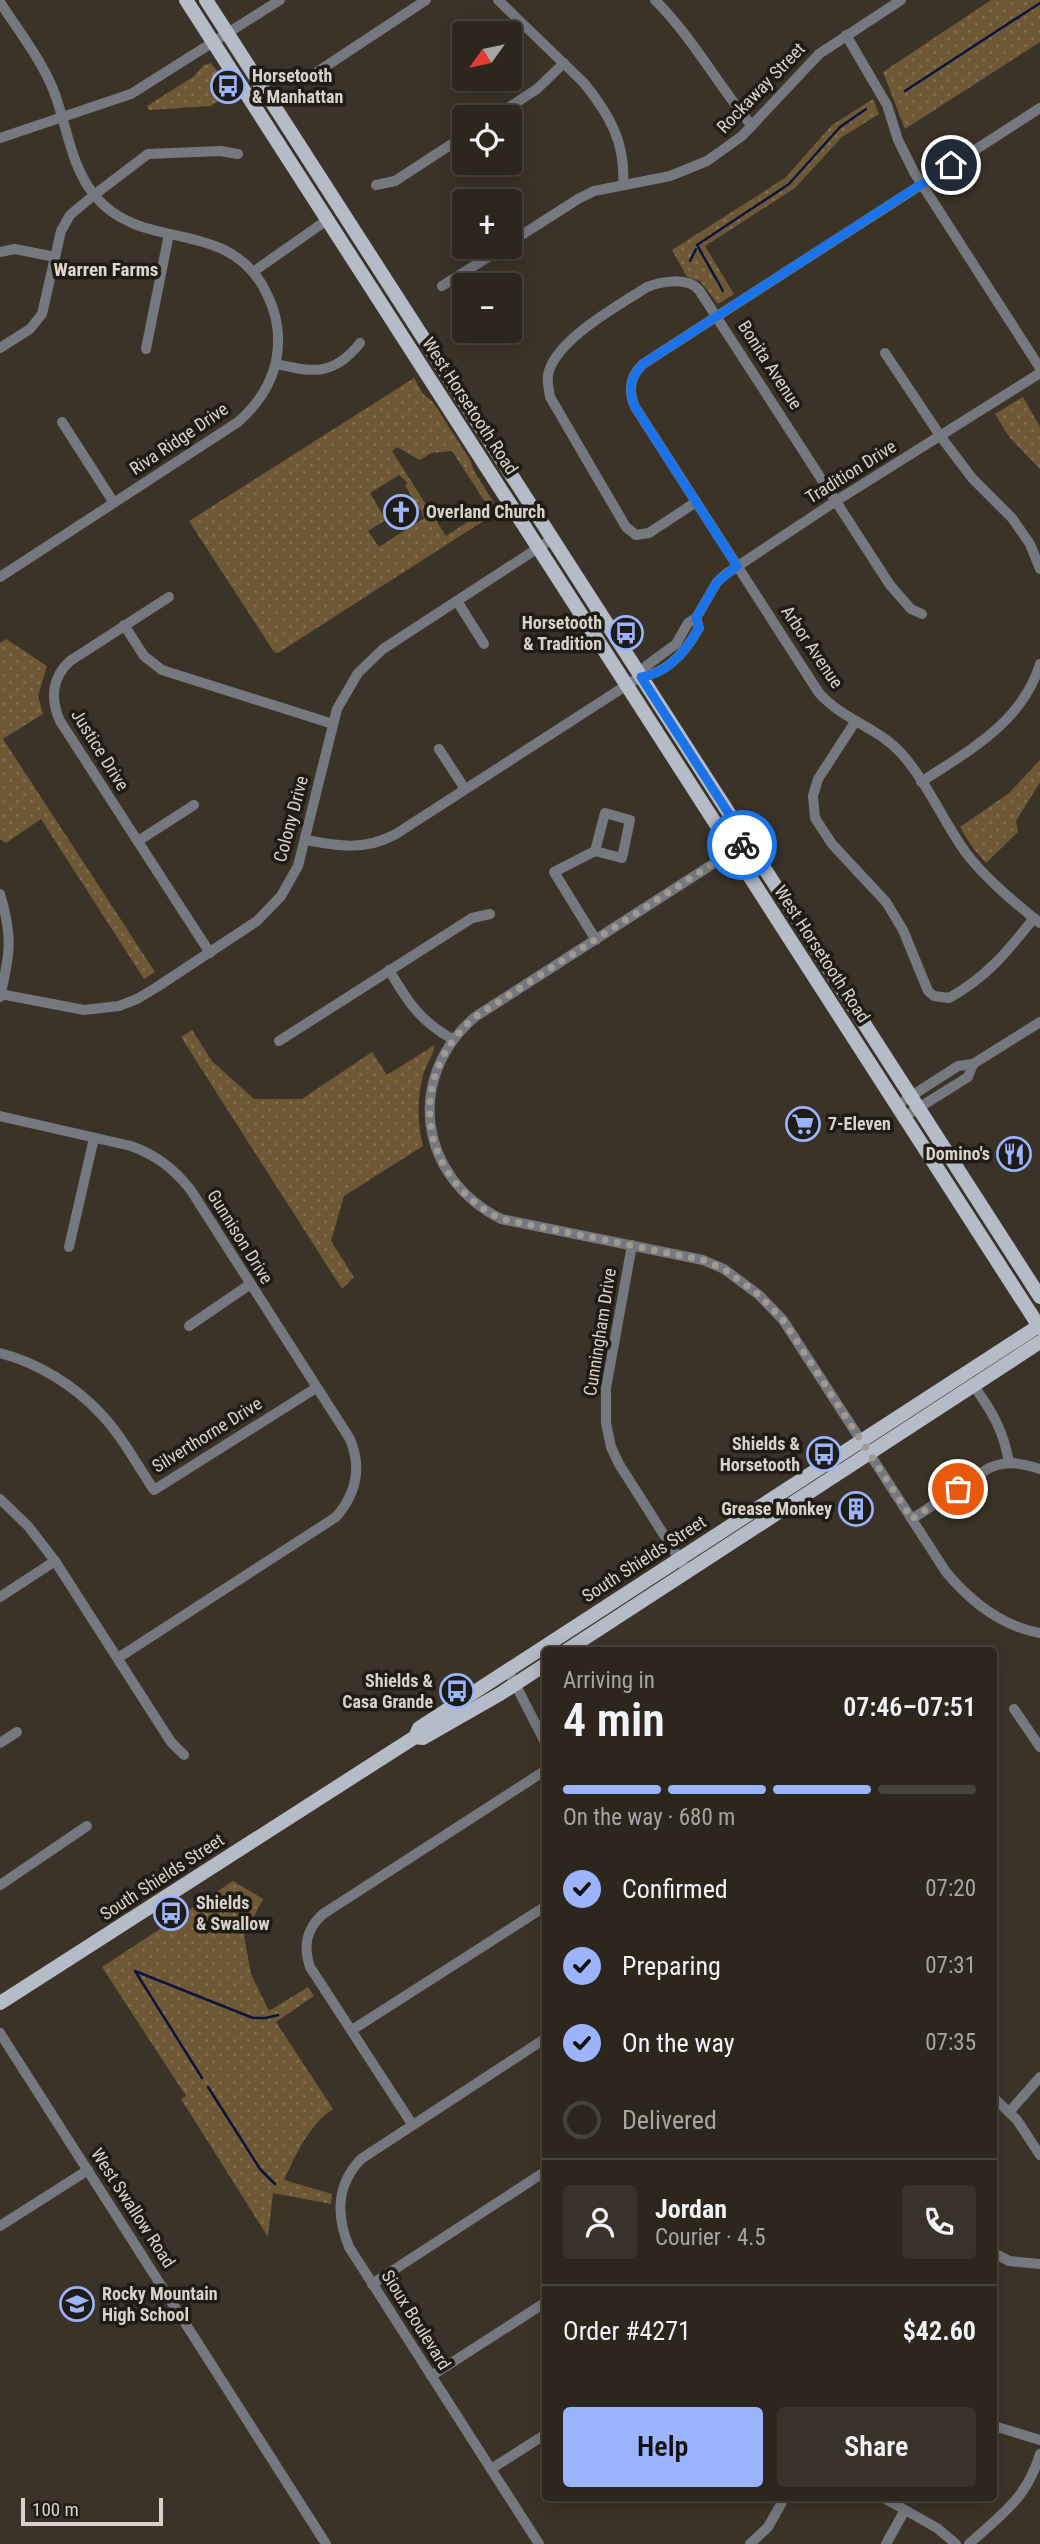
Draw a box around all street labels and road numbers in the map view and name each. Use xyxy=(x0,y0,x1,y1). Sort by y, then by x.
street label: Rockaway Street xyxy=(712,38,809,137)
street label: Bonita Avenue xyxy=(734,316,807,413)
street label: West Horsetooth Road xyxy=(418,333,523,478)
street label: Riva Ridge Drive xyxy=(126,398,232,479)
street label: Tradition Drive xyxy=(802,435,900,508)
street label: Arbor Avenue xyxy=(777,601,848,692)
street label: Justice Drive xyxy=(67,705,134,794)
street label: Colony Drive xyxy=(269,773,312,864)
street label: West Horsetooth Road xyxy=(770,881,875,1026)
street label: Gunnison Drive xyxy=(203,1186,278,1288)
street label: Cunningham Drive xyxy=(579,1267,620,1397)
street label: Silverthorne Drive xyxy=(148,1392,265,1477)
street label: South Shields Street xyxy=(578,1511,710,1606)
street label: South Shields Street xyxy=(96,1829,228,1924)
street label: West Swallow Road xyxy=(87,2144,180,2272)
street label: Sioux Boulevard xyxy=(377,2266,455,2374)

